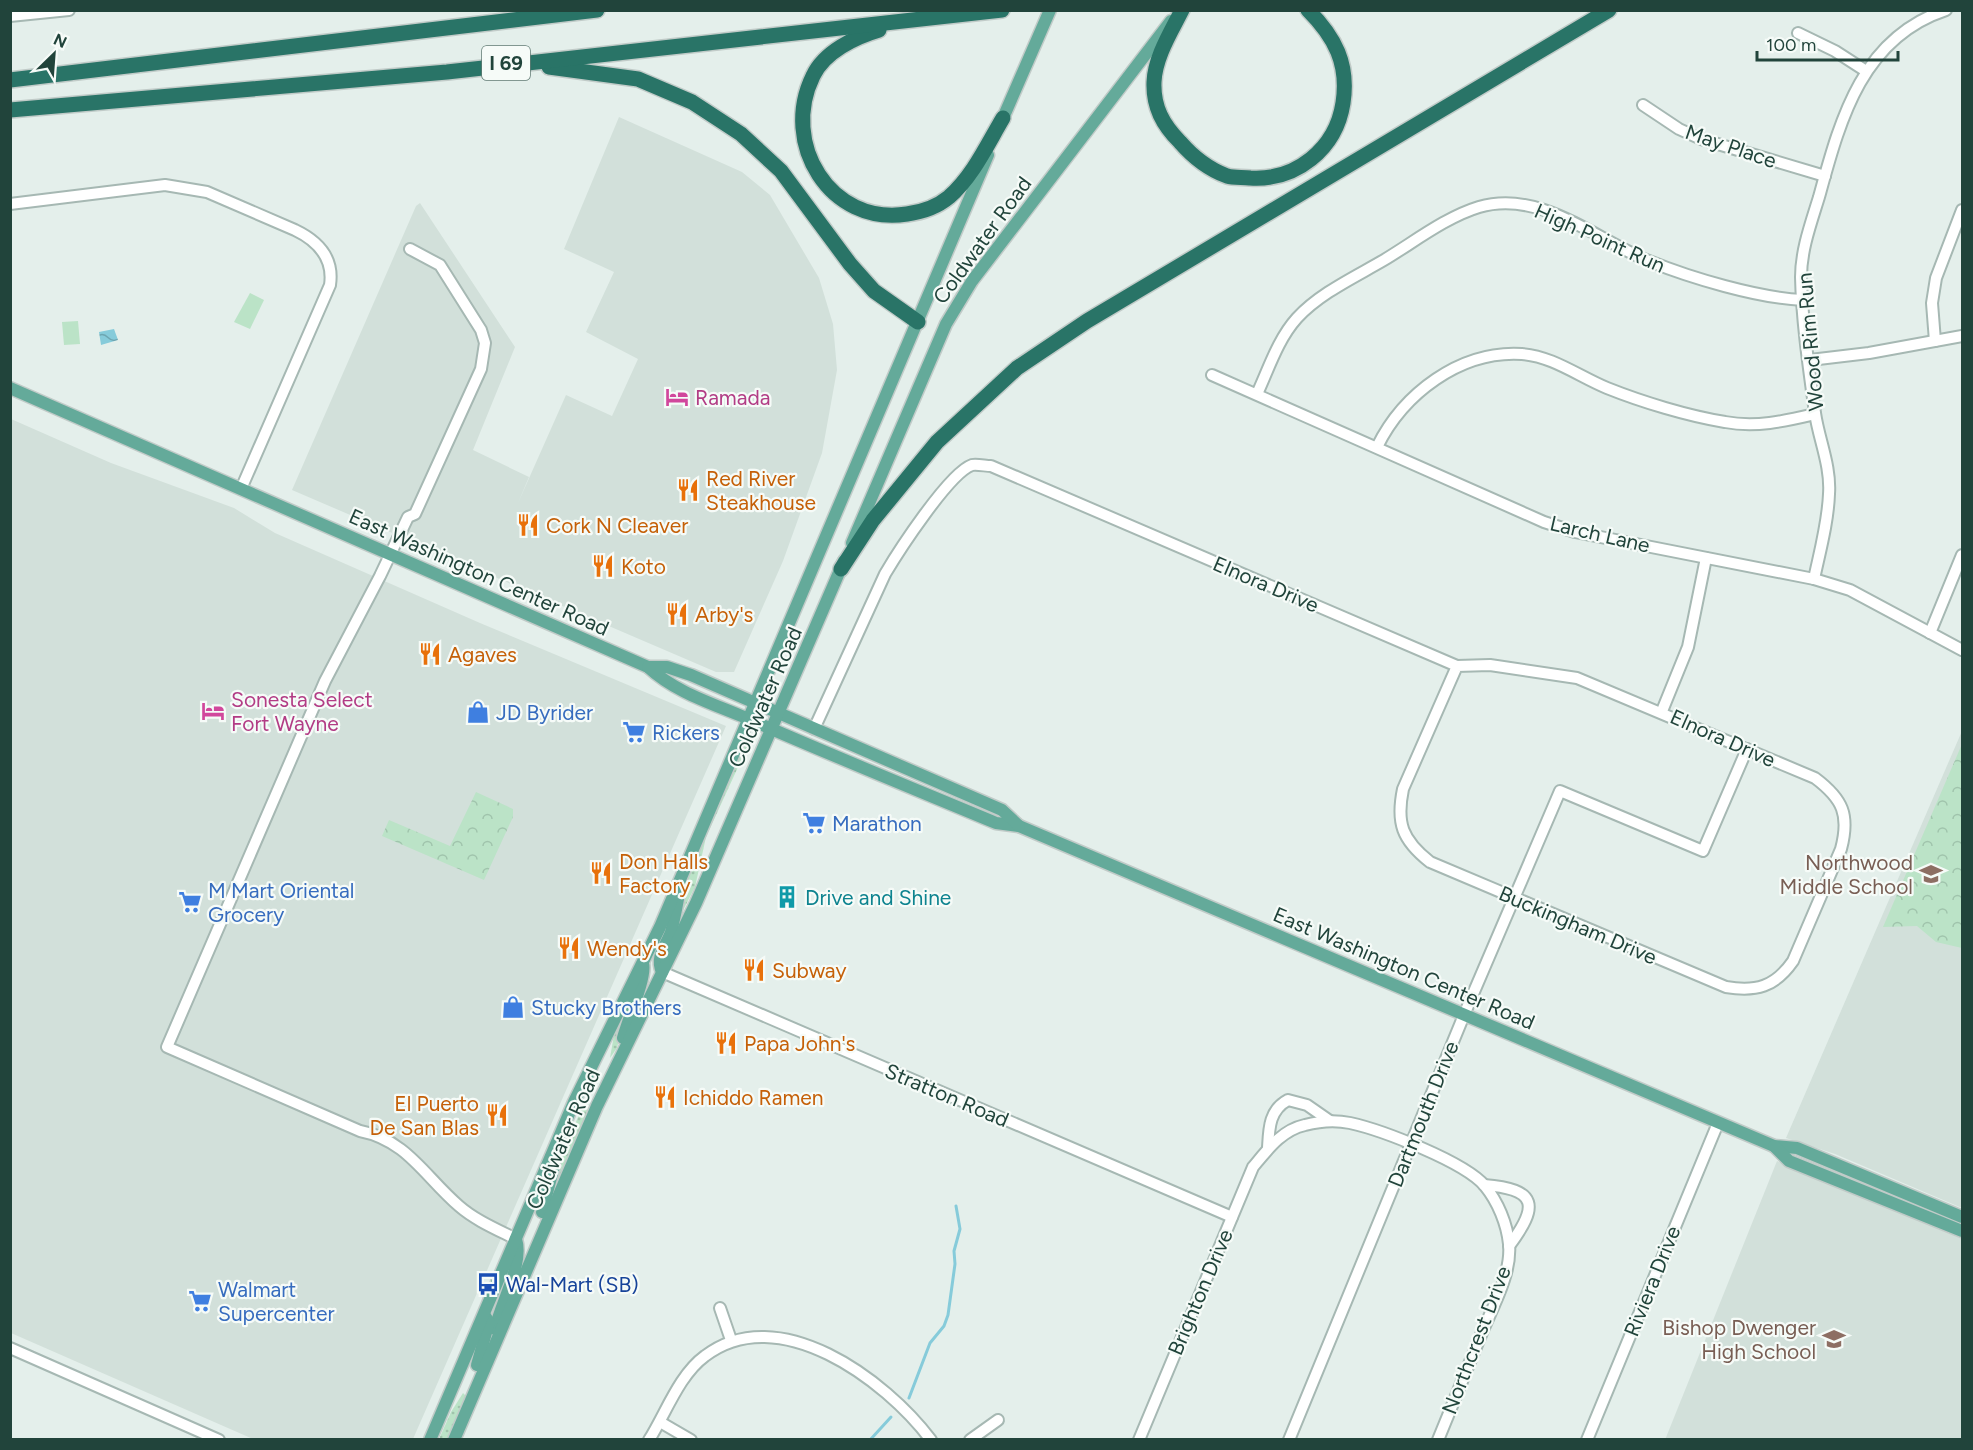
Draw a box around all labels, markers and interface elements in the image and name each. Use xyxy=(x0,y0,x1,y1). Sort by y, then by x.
north arrow xyxy=(24,24,84,84)
scale bar xyxy=(1757,24,1898,62)
text: N xyxy=(51,30,70,52)
text: 100 m xyxy=(1766,34,1816,56)
road number: I 69 xyxy=(482,46,530,80)
street label: May Place xyxy=(1682,119,1780,173)
street label: Coldwater Road xyxy=(927,172,1037,308)
street label: High Point Run xyxy=(1531,198,1669,278)
street label: Wood Rim Run xyxy=(1791,272,1829,412)
hotel icon: Ramada xyxy=(664,384,690,410)
place label: Ramada xyxy=(695,385,770,410)
place label: Red River Steakhouse xyxy=(706,466,816,515)
restaurant icon: Red River Steakhouse xyxy=(675,477,701,503)
street label: East Washington Center Road xyxy=(345,503,613,641)
street label: Larch Lane xyxy=(1548,510,1652,558)
restaurant icon: Cork N Cleaver xyxy=(515,512,541,538)
place label: Cork N Cleaver xyxy=(546,513,688,538)
street label: Elnora Drive xyxy=(1209,551,1323,617)
restaurant icon: Koto xyxy=(590,553,616,579)
place label: Koto xyxy=(621,554,666,579)
restaurant icon: Arby's xyxy=(664,601,690,627)
place label: Arby's xyxy=(695,602,753,627)
street label: Coldwater Road xyxy=(723,623,807,771)
restaurant icon: Agaves xyxy=(417,641,443,667)
place label: Agaves xyxy=(448,642,517,667)
place label: Sonesta Select Fort Wayne xyxy=(231,687,373,736)
hotel icon: Sonesta Select Fort Wayne xyxy=(200,698,226,724)
shop icon: JD Byrider xyxy=(465,699,491,725)
place label: JD Byrider xyxy=(496,700,593,725)
street label: Elnora Drive xyxy=(1667,704,1779,772)
supermarket icon: Rickers xyxy=(621,719,647,745)
place label: Rickers xyxy=(652,720,720,745)
supermarket icon: Marathon xyxy=(801,810,827,836)
place label: Marathon xyxy=(832,811,922,836)
place label: Don Halls Factory xyxy=(619,849,708,898)
place label: Northwood Middle School xyxy=(1780,850,1913,899)
restaurant icon: Don Halls Factory xyxy=(588,860,614,886)
school or university icon: Northwood Middle School xyxy=(1918,861,1944,887)
place label: M Mart Oriental Grocery xyxy=(208,878,354,927)
street label: Buckingham Drive xyxy=(1495,880,1661,970)
building icon: Drive and Shine xyxy=(774,884,800,910)
place label: Drive and Shine xyxy=(805,885,951,910)
supermarket icon: M Mart Oriental Grocery xyxy=(177,889,203,915)
street label: East Washington Center Road xyxy=(1269,901,1539,1035)
restaurant icon: Wendy's xyxy=(556,935,582,961)
place label: Wendy's xyxy=(587,936,667,961)
restaurant icon: Subway xyxy=(741,957,767,983)
place label: Subway xyxy=(772,958,846,983)
shop icon: Stucky Brothers xyxy=(500,994,526,1020)
place label: Stucky Brothers xyxy=(531,995,681,1020)
restaurant icon: Papa John's xyxy=(713,1030,739,1056)
place label: Papa John's xyxy=(744,1031,855,1056)
street label: Dartmouth Drive xyxy=(1382,1037,1464,1191)
street label: Stratton Road xyxy=(881,1058,1013,1132)
street label: Coldwater Road xyxy=(521,1065,605,1213)
restaurant icon: Ichiddo Ramen xyxy=(652,1084,678,1110)
place label: Ichiddo Ramen xyxy=(683,1085,824,1110)
place label: El Puerto De San Blas xyxy=(369,1091,479,1140)
restaurant icon: El Puerto De San Blas xyxy=(484,1102,510,1128)
street label: Riviera Drive xyxy=(1619,1222,1685,1340)
street label: Brighton Drive xyxy=(1162,1225,1238,1359)
street label: Northcrest Drive xyxy=(1436,1262,1516,1418)
bus stop icon: Wal-Mart (SB) xyxy=(475,1271,501,1297)
place label: Wal-Mart (SB) xyxy=(506,1272,639,1297)
place label: Walmart Supercenter xyxy=(218,1277,335,1326)
supermarket icon: Walmart Supercenter xyxy=(187,1288,213,1314)
place label: Bishop Dwenger High School xyxy=(1662,1315,1816,1364)
school or university icon: Bishop Dwenger High School xyxy=(1821,1326,1847,1352)

